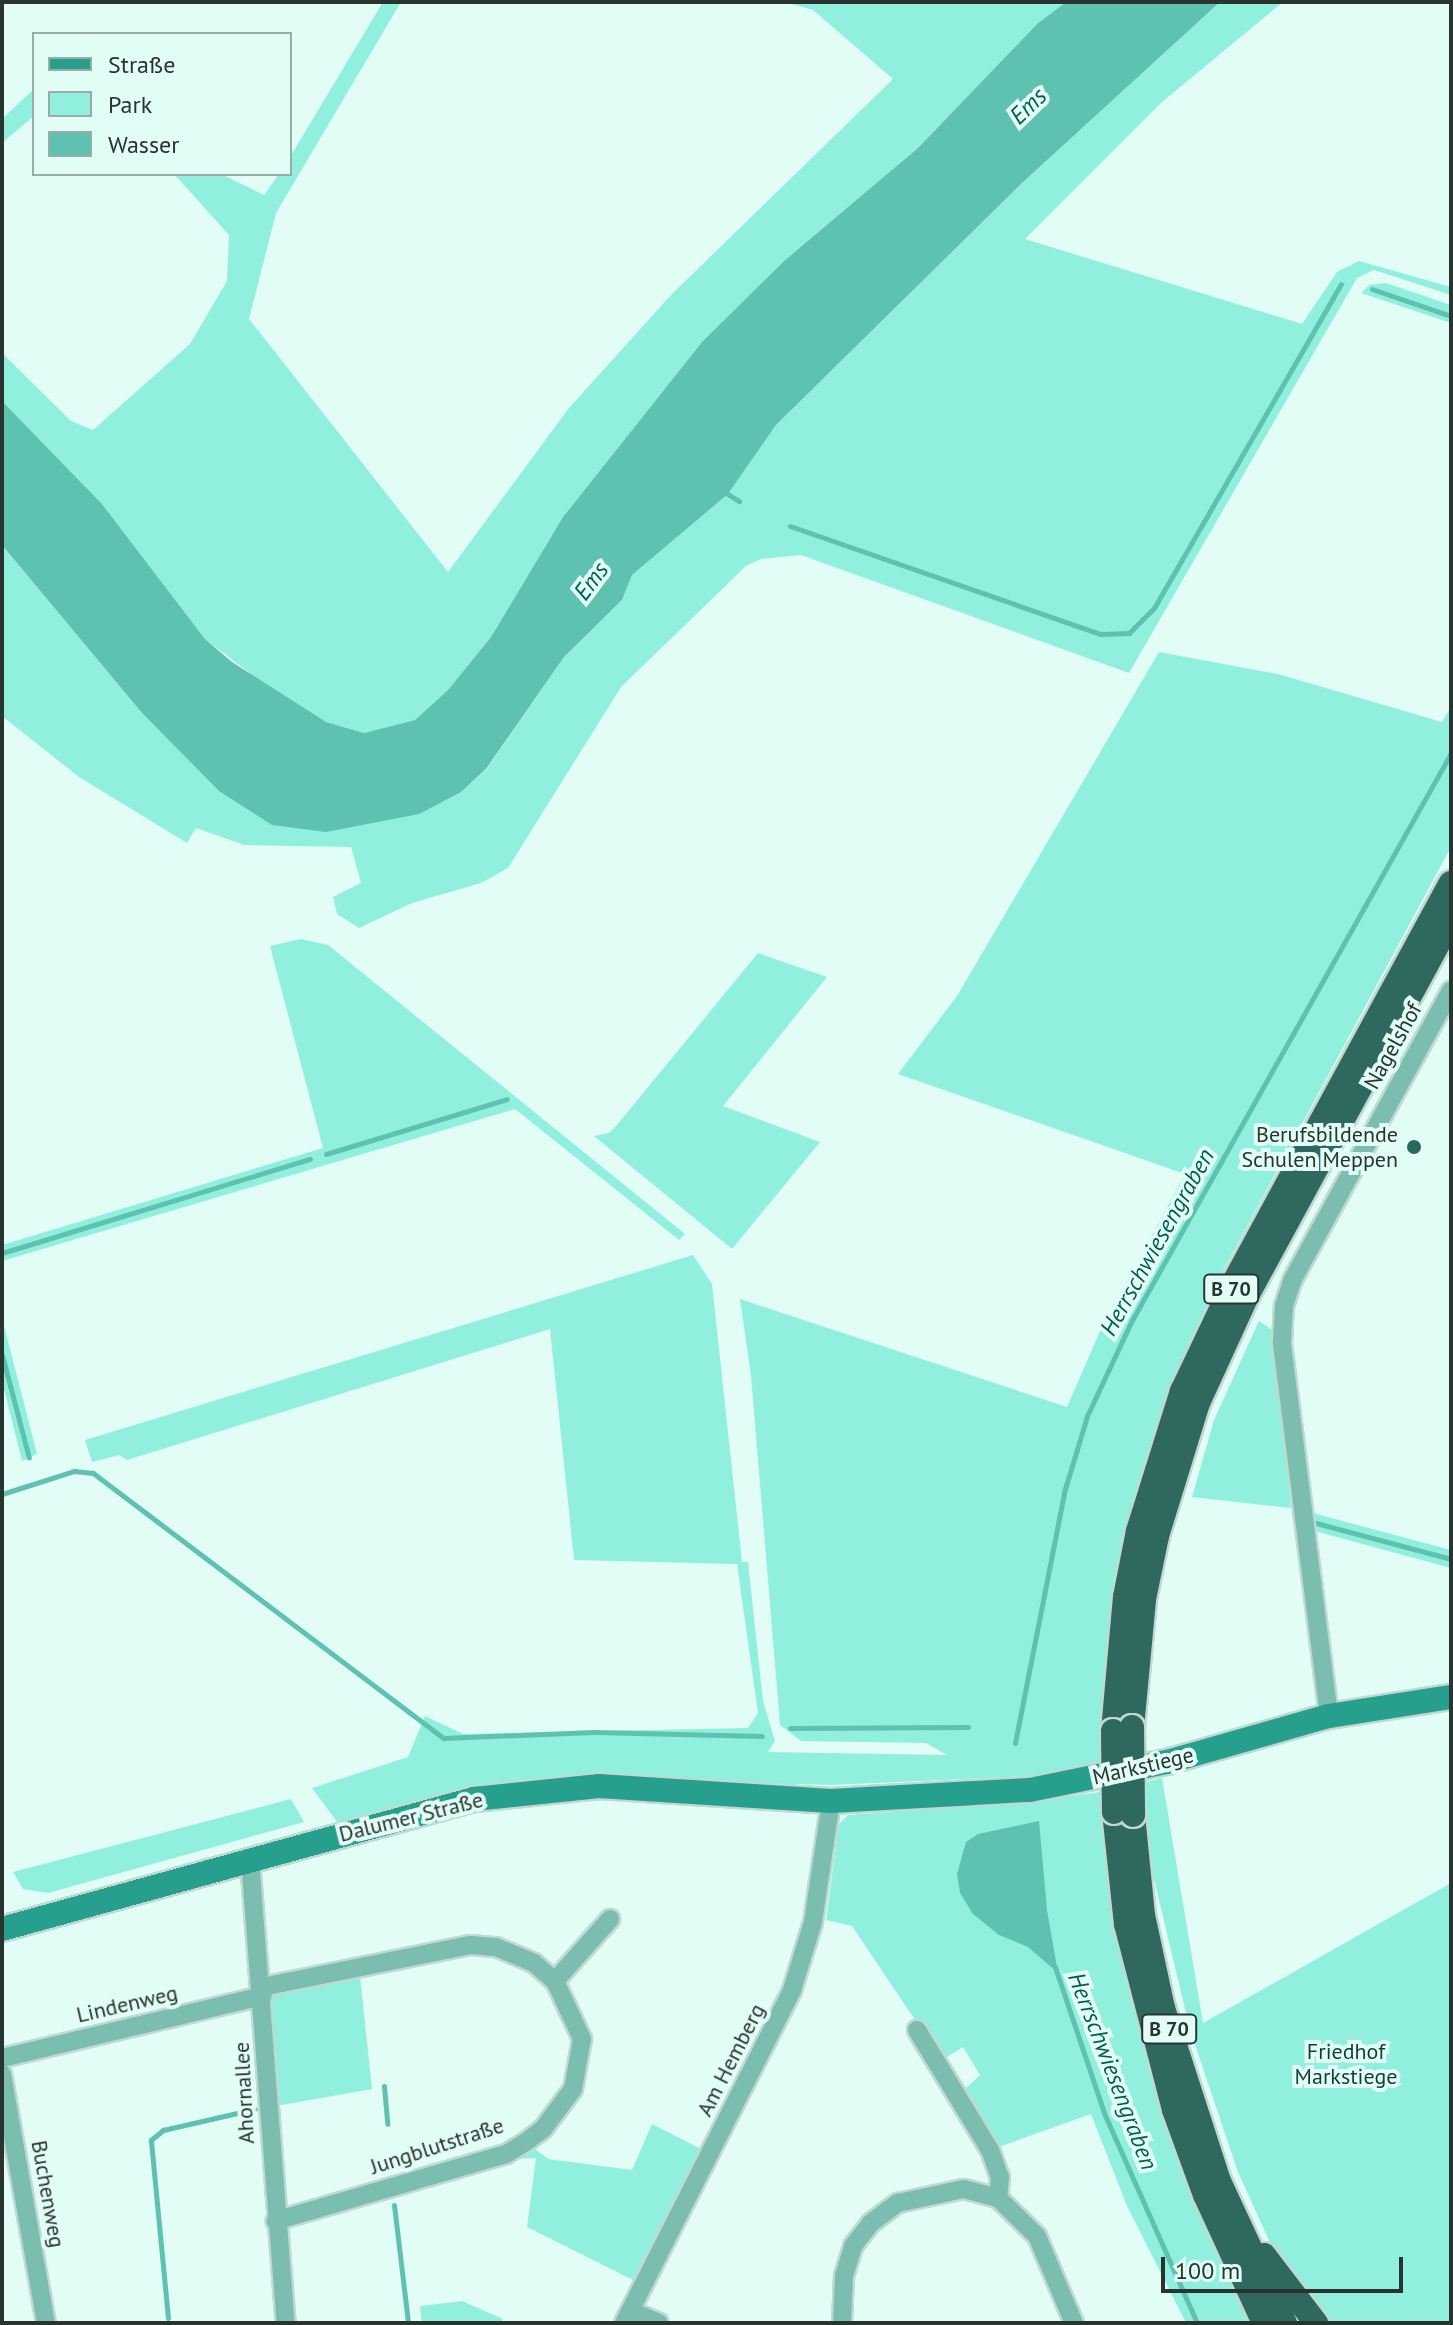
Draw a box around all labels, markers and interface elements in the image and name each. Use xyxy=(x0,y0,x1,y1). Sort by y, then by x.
legend xyxy=(32,32,292,176)
text: Straße xyxy=(108,49,175,80)
water label: Ems xyxy=(1004,82,1052,130)
text: Park xyxy=(108,89,152,120)
text: Wasser xyxy=(108,129,179,160)
water label: Ems xyxy=(567,556,615,606)
street label: Nagelshof xyxy=(1358,998,1428,1094)
place label: Berufsbildende Schulen Meppen xyxy=(1241,1121,1398,1172)
marker: Berufsbildende Schulen Meppen xyxy=(1405,1138,1423,1156)
water label: Herrschwiesengraben xyxy=(1094,1144,1220,1340)
road number: B 70 xyxy=(1203,1273,1259,1305)
street label: Markstiege xyxy=(1090,1742,1196,1790)
street label: Dalumer Straße xyxy=(336,1786,486,1848)
water label: Herrschwiesengraben xyxy=(1062,1968,1164,2174)
street label: Lindenweg xyxy=(74,1980,180,2028)
street label: Am Hemberg xyxy=(691,1999,771,2121)
road number: B 70 xyxy=(1141,2013,1197,2045)
park label: Friedhof Markstiege xyxy=(1295,2038,1397,2090)
street label: Ahornallee xyxy=(228,2041,260,2145)
street label: Jungblutstraße xyxy=(367,2112,507,2180)
street label: Buchenweg xyxy=(26,2138,70,2250)
scale bar xyxy=(1165,2241,1407,2291)
text: 100 m xyxy=(1175,2255,1240,2286)

